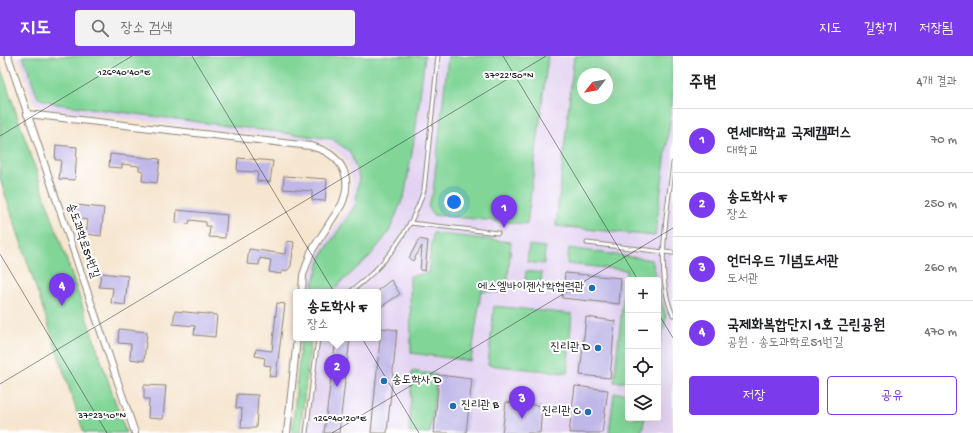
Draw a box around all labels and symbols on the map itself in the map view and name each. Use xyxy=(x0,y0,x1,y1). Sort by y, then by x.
text: 126°40'40"E xyxy=(97,67,151,79)
north arrow xyxy=(577,68,613,104)
text: 37°22'50"N xyxy=(484,70,534,82)
your location xyxy=(444,192,464,212)
pin: 1 xyxy=(491,195,517,228)
street label: 송도과학로51번길 xyxy=(63,201,102,281)
pin: 4 xyxy=(49,273,75,306)
place label: 에스엘바이젠산학협력관 xyxy=(478,281,584,295)
marker: 에스엘바이젠산학협력관 xyxy=(587,283,597,293)
place label: 진리관 D xyxy=(550,341,590,355)
marker: 진리관 D xyxy=(593,343,603,353)
pin: 2 xyxy=(324,354,350,387)
place label: 송도학사 D xyxy=(392,373,441,388)
marker: 송도학사 D xyxy=(379,376,389,386)
pin: 3 xyxy=(509,386,535,419)
place label: 진리관 B xyxy=(461,399,500,413)
marker: 진리관 B xyxy=(448,401,458,411)
place label: 진리관 C xyxy=(542,405,581,419)
marker: 진리관 C xyxy=(583,407,593,417)
text: 37°23'10"N xyxy=(77,410,126,422)
text: 126°40'20"E xyxy=(313,413,367,425)

